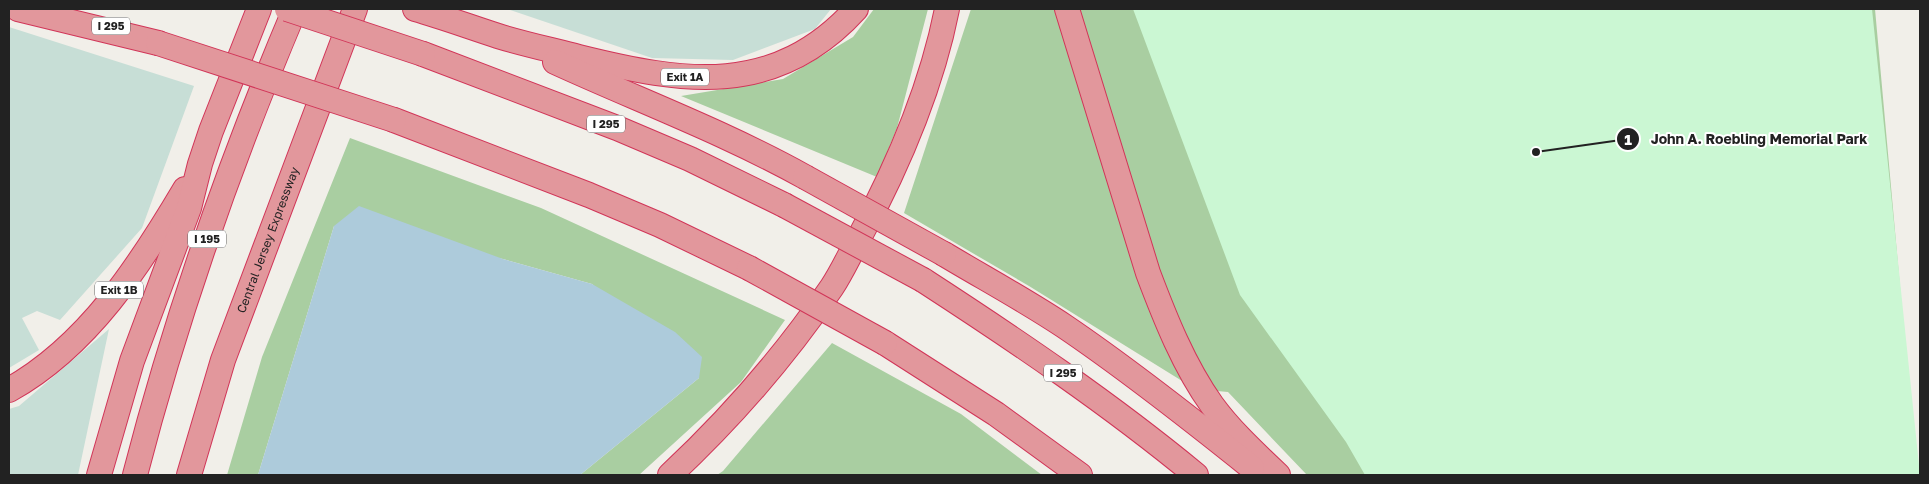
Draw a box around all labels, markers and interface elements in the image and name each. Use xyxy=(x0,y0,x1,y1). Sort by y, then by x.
road number: I 295 xyxy=(92,18,130,34)
road number: Exit 1A xyxy=(661,68,709,86)
road number: I 295 xyxy=(587,116,625,132)
callout: John A. Roebling Memorial Park xyxy=(1616,125,1877,154)
text: 1 xyxy=(1624,130,1632,148)
text: John A. Roebling Memorial Park xyxy=(1651,130,1867,147)
street label: Central Jersey Expressway xyxy=(233,165,302,315)
road number: I 195 xyxy=(188,230,226,248)
road number: Exit 1B xyxy=(95,282,143,298)
road number: I 295 xyxy=(1044,364,1082,382)

